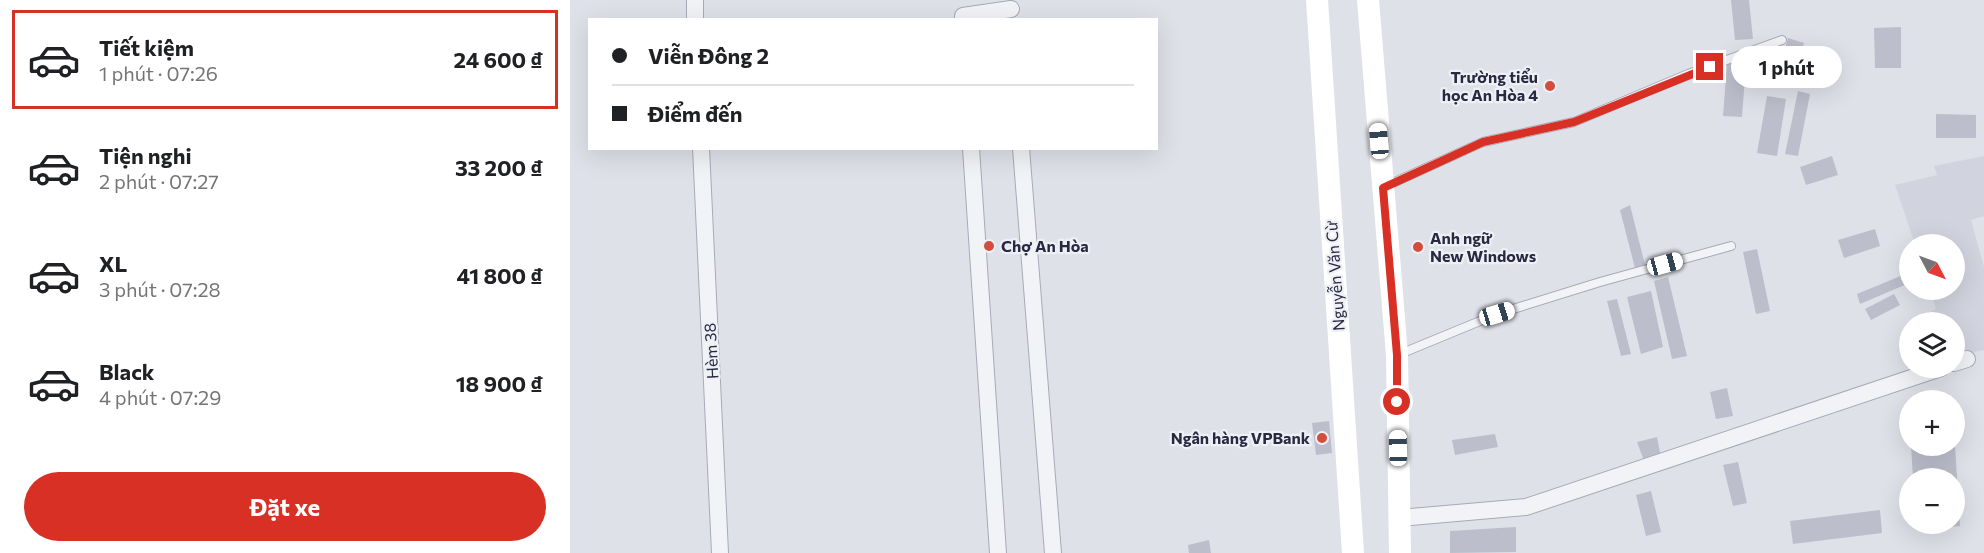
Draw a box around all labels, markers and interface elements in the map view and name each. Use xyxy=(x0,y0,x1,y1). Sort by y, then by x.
icon: car xyxy=(27,33,81,87)
text: Tiết kiệm xyxy=(99,34,194,61)
text: Viễn Đông 2 xyxy=(648,42,769,69)
text: 24 600 ₫ xyxy=(454,46,543,73)
callout: 1 phút xyxy=(1731,46,1842,88)
route end xyxy=(1696,53,1723,80)
text: 1 phút xyxy=(1758,55,1815,79)
text: 1 phút · 07:26 xyxy=(99,61,218,85)
place label: Trường tiểu học An Hòa 4 xyxy=(1442,67,1538,105)
marker: Trường tiểu học An Hòa 4 xyxy=(1543,79,1557,93)
text: Điểm đến xyxy=(648,100,742,127)
car xyxy=(1368,122,1390,160)
icon: car xyxy=(27,141,81,195)
text: Tiện nghi xyxy=(99,142,192,169)
text: 33 200 ₫ xyxy=(455,154,543,181)
text: 2 phút · 07:27 xyxy=(99,169,219,193)
street label: Nguyễn Văn Cừ xyxy=(1321,220,1348,332)
place label: Anh ngữ New Windows xyxy=(1430,228,1536,265)
north arrow xyxy=(1899,234,1965,300)
map controls xyxy=(1899,234,1965,534)
place label: Chợ An Hòa xyxy=(1001,236,1089,256)
marker: Chợ An Hòa xyxy=(982,239,996,253)
marker: Anh ngữ New Windows xyxy=(1411,240,1425,254)
icon: car xyxy=(27,249,81,303)
text: XL xyxy=(99,250,127,277)
car xyxy=(1645,251,1685,277)
text: 41 800 ₫ xyxy=(456,262,543,289)
text: 3 phút · 07:28 xyxy=(99,277,221,301)
car xyxy=(1477,300,1517,328)
button: layers xyxy=(1899,312,1965,378)
street label: Hèm 38 xyxy=(700,322,721,380)
icon: car xyxy=(27,357,81,411)
text: Black xyxy=(99,358,154,385)
text: 18 900 ₫ xyxy=(456,370,543,397)
text: 4 phút · 07:29 xyxy=(99,385,221,409)
route start xyxy=(1383,388,1410,415)
button: + xyxy=(1899,390,1965,456)
place label: Ngân hàng VPBank xyxy=(1171,428,1311,447)
car xyxy=(1389,430,1407,466)
marker: Ngân hàng VPBank xyxy=(1315,431,1329,445)
button: − xyxy=(1899,468,1965,534)
button: Đặt xe xyxy=(24,472,546,541)

